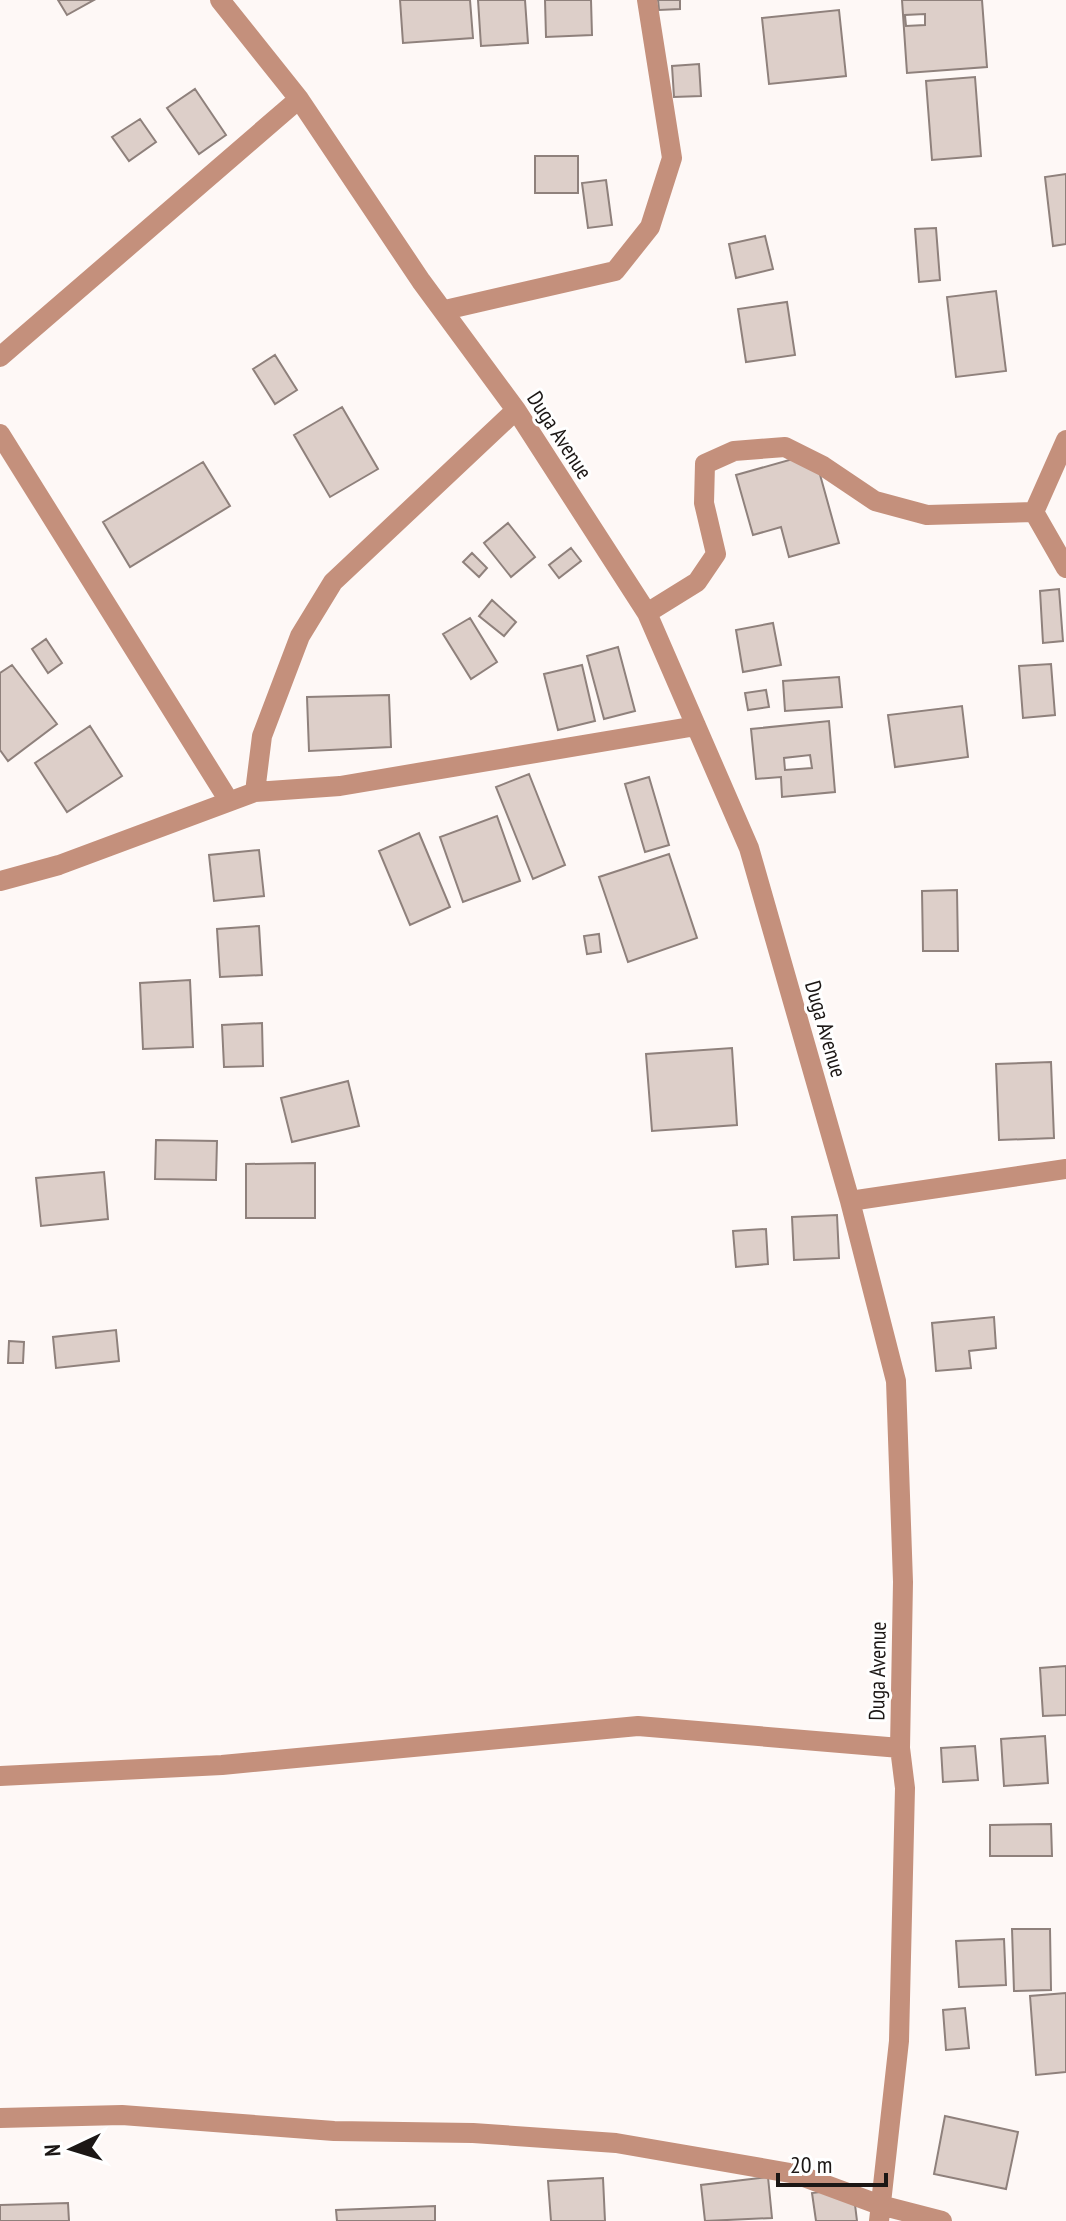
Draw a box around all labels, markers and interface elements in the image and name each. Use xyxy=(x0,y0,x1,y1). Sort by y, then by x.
street label: Duga Avenue xyxy=(521,386,599,484)
street label: Duga Avenue xyxy=(799,977,853,1081)
street label: Duga Avenue xyxy=(862,1621,892,1721)
north arrow xyxy=(32,2109,112,2189)
scale bar xyxy=(778,2137,886,2187)
text: N xyxy=(38,2143,66,2157)
text: 20 m xyxy=(790,2149,832,2180)

